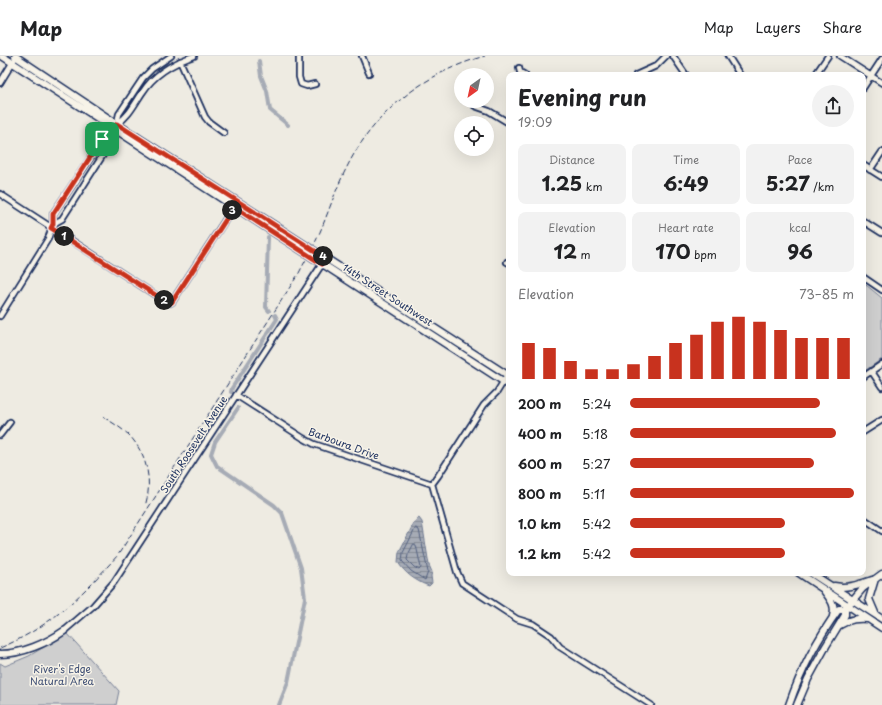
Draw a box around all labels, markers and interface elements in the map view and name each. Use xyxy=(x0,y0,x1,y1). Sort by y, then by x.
text: Map xyxy=(20,14,62,42)
text: Map xyxy=(704,17,734,38)
text: Layers xyxy=(756,17,801,38)
text: Share xyxy=(823,17,862,38)
north arrow xyxy=(454,68,494,108)
map controls xyxy=(454,68,494,156)
text: Evening run xyxy=(518,80,647,113)
button: share xyxy=(812,85,854,127)
text: 19:09 xyxy=(518,112,552,131)
button: locate xyxy=(454,116,494,156)
pin xyxy=(85,122,119,156)
icon: arrive xyxy=(91,128,113,150)
text: Distance xyxy=(549,151,595,168)
text: Time xyxy=(673,151,699,168)
text: Pace xyxy=(788,151,812,168)
text: 1.25 xyxy=(542,168,582,198)
text: 6:49 xyxy=(663,168,709,198)
text: 5:27 xyxy=(766,168,810,198)
text: km xyxy=(582,178,602,195)
text: /km xyxy=(810,178,834,195)
pin: 3 xyxy=(222,200,242,220)
text: 3 xyxy=(228,201,236,218)
text: Elevation xyxy=(548,219,596,236)
text: Heart rate xyxy=(658,219,714,236)
text: kcal xyxy=(789,219,811,236)
pin: 1 xyxy=(54,226,74,246)
text: 1 xyxy=(61,227,67,244)
text: 12 xyxy=(553,236,577,266)
text: 170 xyxy=(655,236,690,266)
text: 96 xyxy=(787,236,813,266)
pin: 4 xyxy=(313,246,333,266)
text: m xyxy=(577,246,591,263)
text: bpm xyxy=(690,246,717,263)
text: 4 xyxy=(319,247,327,264)
street label: 14th Street Southwest xyxy=(340,259,436,329)
text: Elevation xyxy=(518,284,574,303)
text: 73–85 m xyxy=(799,284,854,303)
pin: 2 xyxy=(154,290,174,310)
text: 2 xyxy=(160,291,168,308)
street label: South Roosevelt Avenue xyxy=(156,392,230,496)
text: 200 m xyxy=(518,394,562,413)
text: 5:24 xyxy=(582,394,612,413)
street label: Barboura Drive xyxy=(307,423,381,463)
text: 400 m xyxy=(518,424,562,443)
text: 5:18 xyxy=(582,424,608,443)
text: 600 m xyxy=(518,454,562,473)
text: 5:27 xyxy=(582,454,610,473)
text: 800 m xyxy=(518,484,561,503)
text: 5:11 xyxy=(582,484,605,503)
text: 1.0 km xyxy=(518,514,561,533)
text: 5:42 xyxy=(582,514,611,533)
text: 1.2 km xyxy=(518,544,561,563)
text: 5:42 xyxy=(582,544,611,563)
park label: River's Edge Natural Area xyxy=(30,661,95,688)

